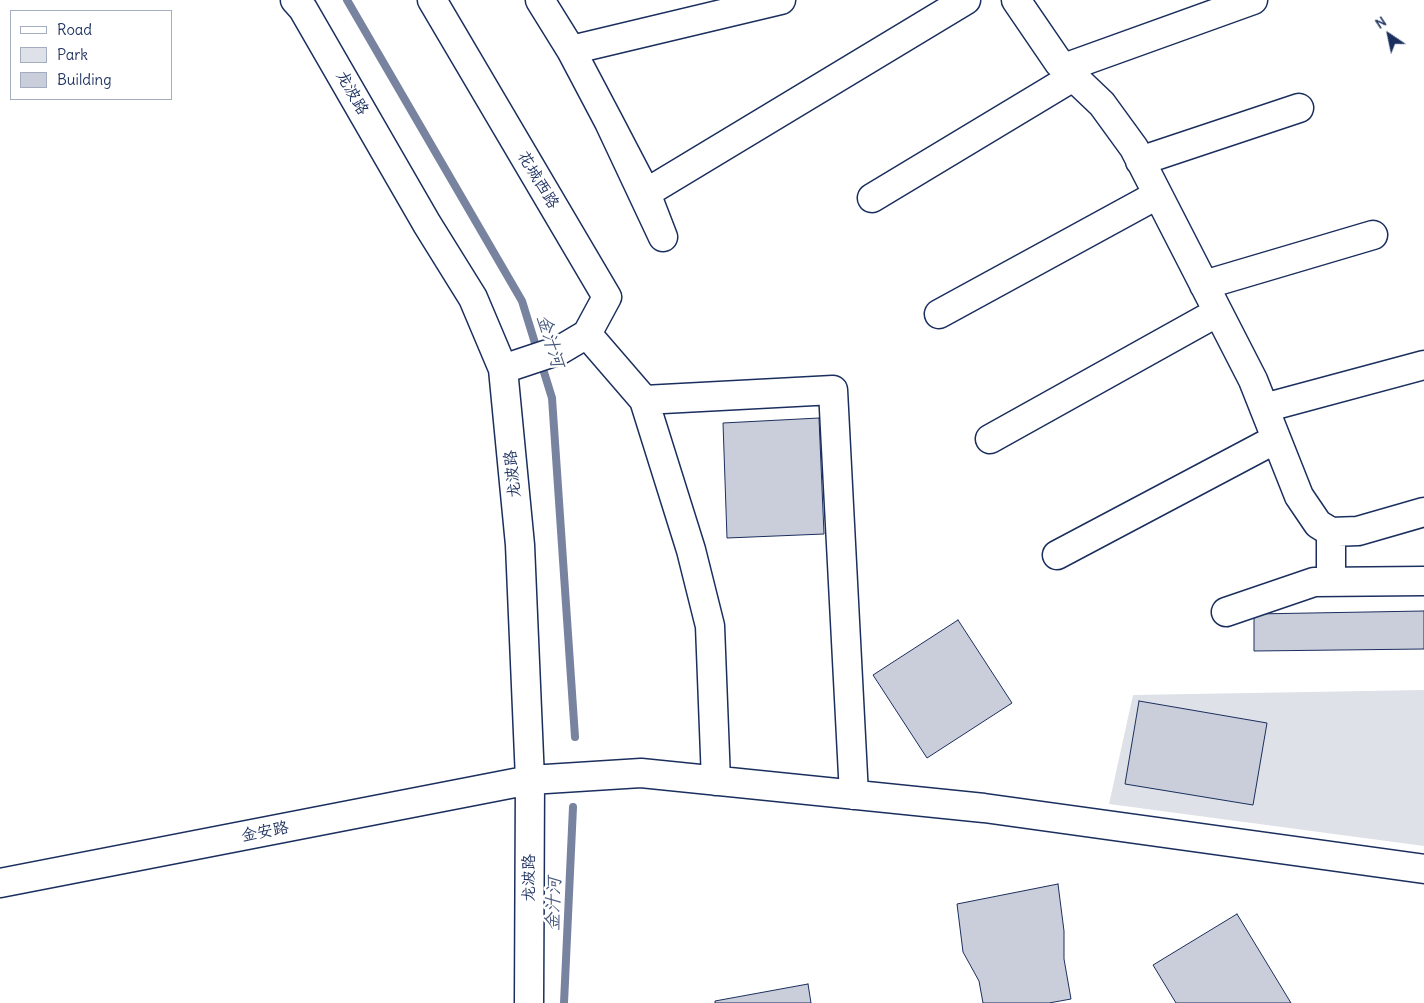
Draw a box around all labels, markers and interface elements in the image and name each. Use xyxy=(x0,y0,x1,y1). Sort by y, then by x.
legend xyxy=(10,10,172,100)
north arrow xyxy=(1364,10,1414,60)
text: N xyxy=(1372,12,1390,33)
text: Road xyxy=(57,20,92,39)
text: Park xyxy=(57,45,88,64)
street label: 龙波路 xyxy=(332,67,372,119)
text: Building xyxy=(57,70,112,89)
street label: 花城西路 xyxy=(513,148,563,212)
water label: 金汁河 xyxy=(532,312,568,370)
street label: 龙波路 xyxy=(501,449,525,499)
street label: 金安路 xyxy=(240,818,290,846)
street label: 龙波路 xyxy=(519,854,539,902)
water label: 金汁河 xyxy=(542,877,566,931)

